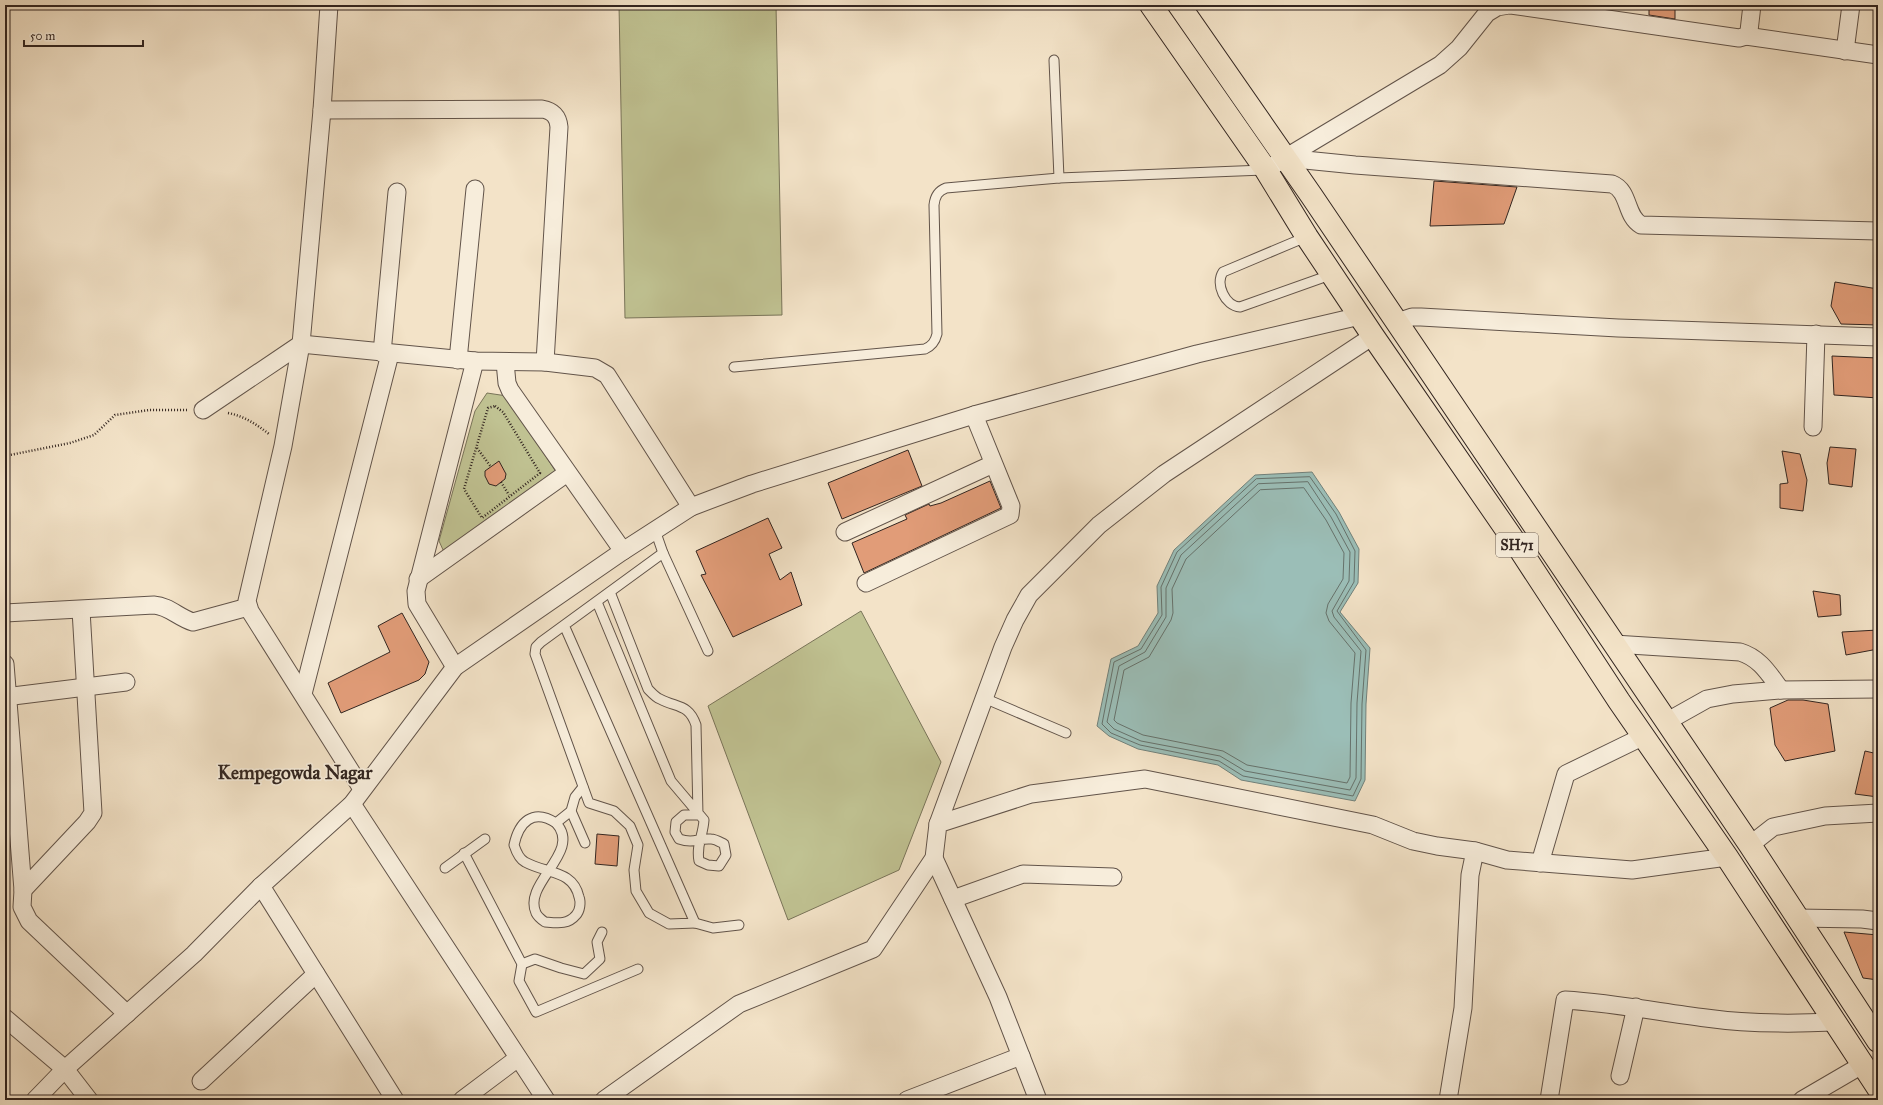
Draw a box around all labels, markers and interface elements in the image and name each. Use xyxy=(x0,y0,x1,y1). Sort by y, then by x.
scale bar xyxy=(24,22,143,48)
text: 50 m xyxy=(30,29,55,43)
road number: SH71 xyxy=(1496,533,1538,557)
district label: Kempegowda Nagar xyxy=(218,761,373,785)

